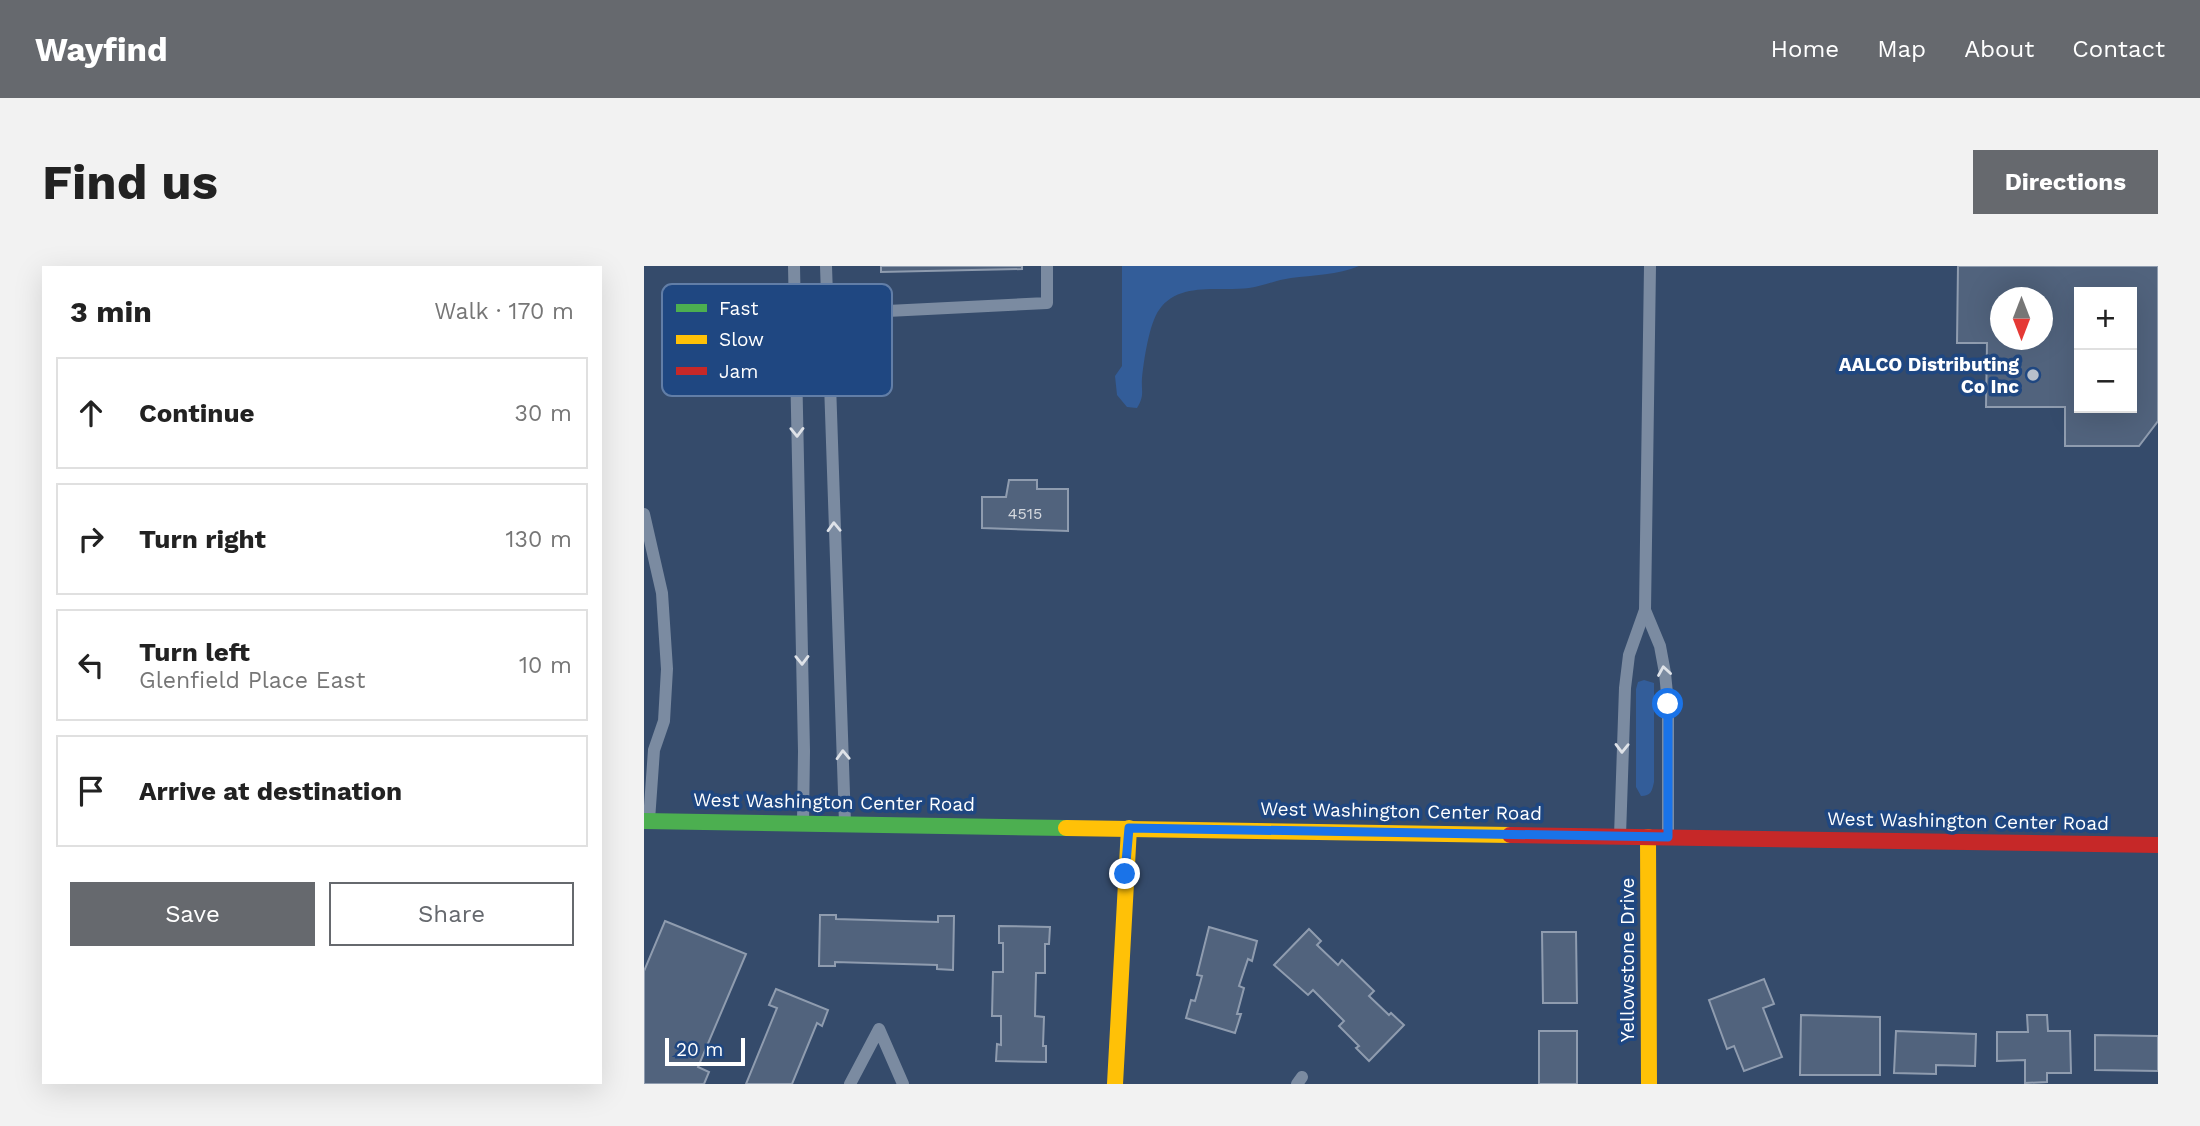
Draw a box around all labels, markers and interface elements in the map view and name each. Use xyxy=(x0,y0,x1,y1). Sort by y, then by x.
text: Wayfind xyxy=(35,30,168,69)
text: Home xyxy=(1771,35,1839,63)
text: Map xyxy=(1877,35,1926,63)
text: About xyxy=(1964,35,2034,63)
text: Contact xyxy=(2072,35,2165,63)
button: Directions xyxy=(1973,150,2158,214)
text: Find us xyxy=(42,153,218,211)
legend xyxy=(662,284,892,396)
north arrow xyxy=(1990,287,2053,350)
map controls xyxy=(2074,287,2137,413)
button: + xyxy=(2074,287,2137,350)
text: 3 min xyxy=(70,294,152,329)
text: Fast xyxy=(719,297,758,320)
text: Walk · 170 m xyxy=(434,298,574,325)
text: Slow xyxy=(719,328,764,351)
button: − xyxy=(2074,350,2137,413)
place label: AALCO Distributing Co Inc xyxy=(1839,353,2019,398)
text: Jam xyxy=(719,360,758,383)
marker: AALCO Distributing Co Inc xyxy=(2025,367,2041,383)
icon: ahead xyxy=(72,394,110,432)
text: Continue xyxy=(139,398,255,428)
text: 30 m xyxy=(515,400,572,427)
one-way arrow xyxy=(789,427,805,438)
house number: 4515 xyxy=(1008,504,1042,523)
icon: right xyxy=(72,520,110,558)
one-way arrow xyxy=(827,522,842,533)
text: Turn right xyxy=(139,524,266,554)
text: 130 m xyxy=(506,526,572,553)
text: Turn left xyxy=(139,637,250,667)
icon: left xyxy=(72,646,110,684)
text: 10 m xyxy=(519,652,572,679)
one-way arrow xyxy=(794,655,810,665)
one-way arrow xyxy=(1657,665,1672,677)
text: Glenfield Place East xyxy=(139,667,365,694)
route start xyxy=(1652,688,1683,719)
one-way arrow xyxy=(1615,743,1630,754)
one-way arrow xyxy=(835,749,850,760)
icon: arrive xyxy=(72,772,110,810)
text: Arrive at destination xyxy=(139,776,402,806)
street label: West Washington Center Road xyxy=(693,788,975,816)
street label: West Washington Center Road xyxy=(1260,797,1542,825)
street label: West Washington Center Road xyxy=(1827,807,2109,835)
route end xyxy=(1109,858,1140,889)
street label: Yellowstone Drive xyxy=(1616,878,1639,1042)
button: Save xyxy=(70,882,315,946)
button: Share xyxy=(329,882,574,946)
scale bar xyxy=(665,1035,746,1067)
text: 20 m xyxy=(676,1038,723,1061)

